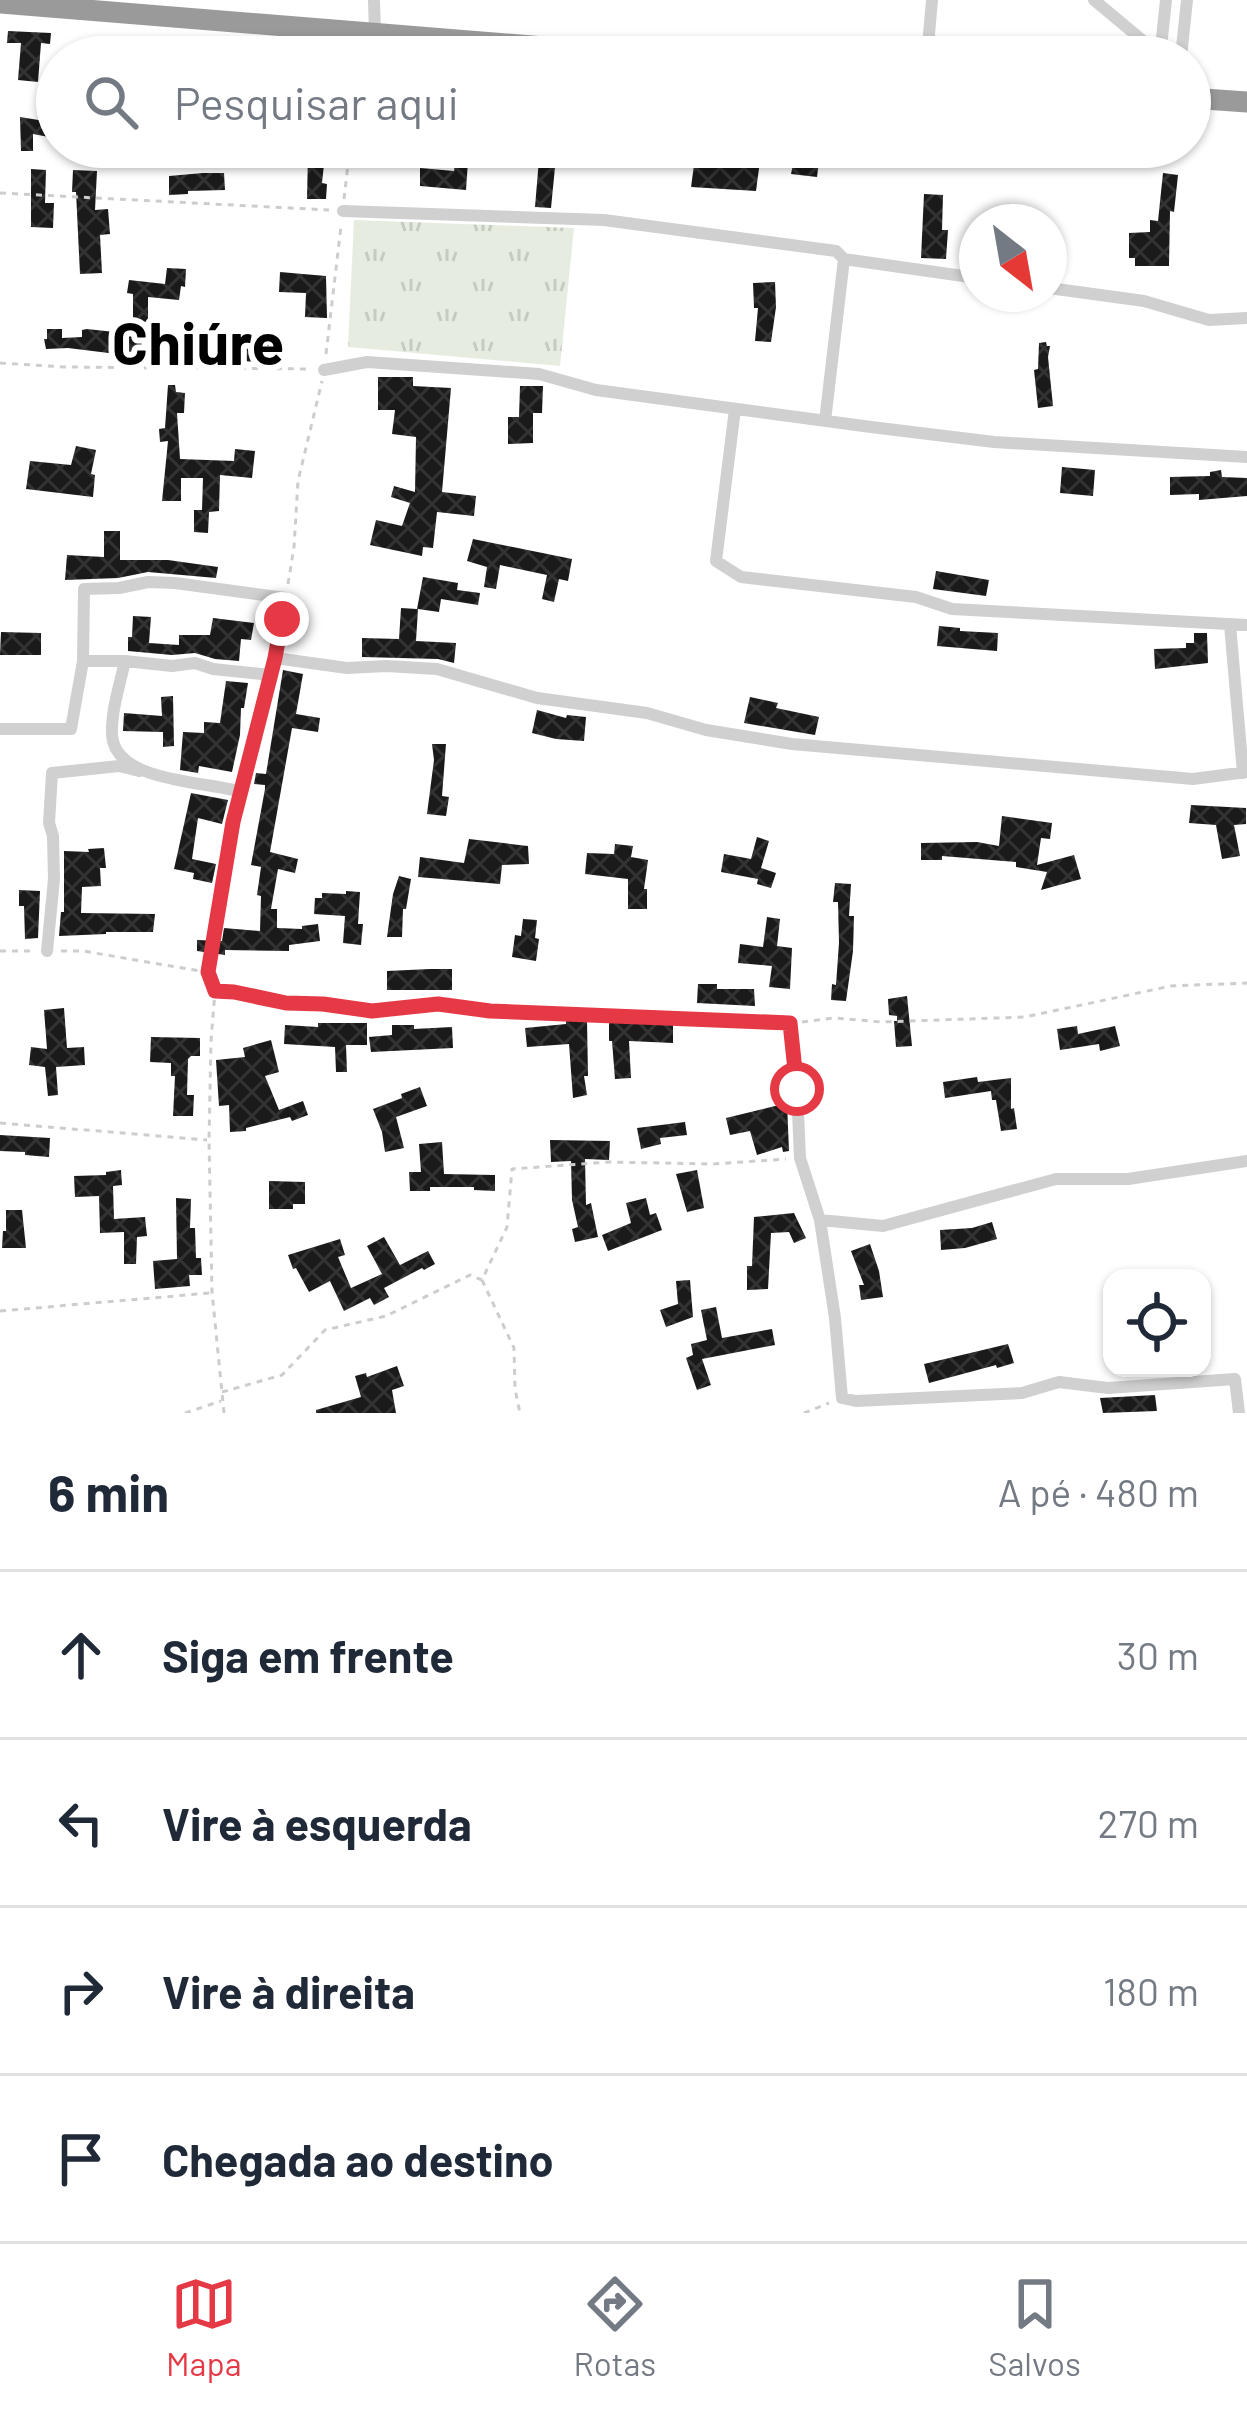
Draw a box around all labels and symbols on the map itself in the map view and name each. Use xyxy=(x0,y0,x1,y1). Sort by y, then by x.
north arrow xyxy=(959,204,1067,312)
district label: Chiúre xyxy=(112,305,284,377)
route end xyxy=(255,592,309,646)
route start xyxy=(770,1062,824,1116)

